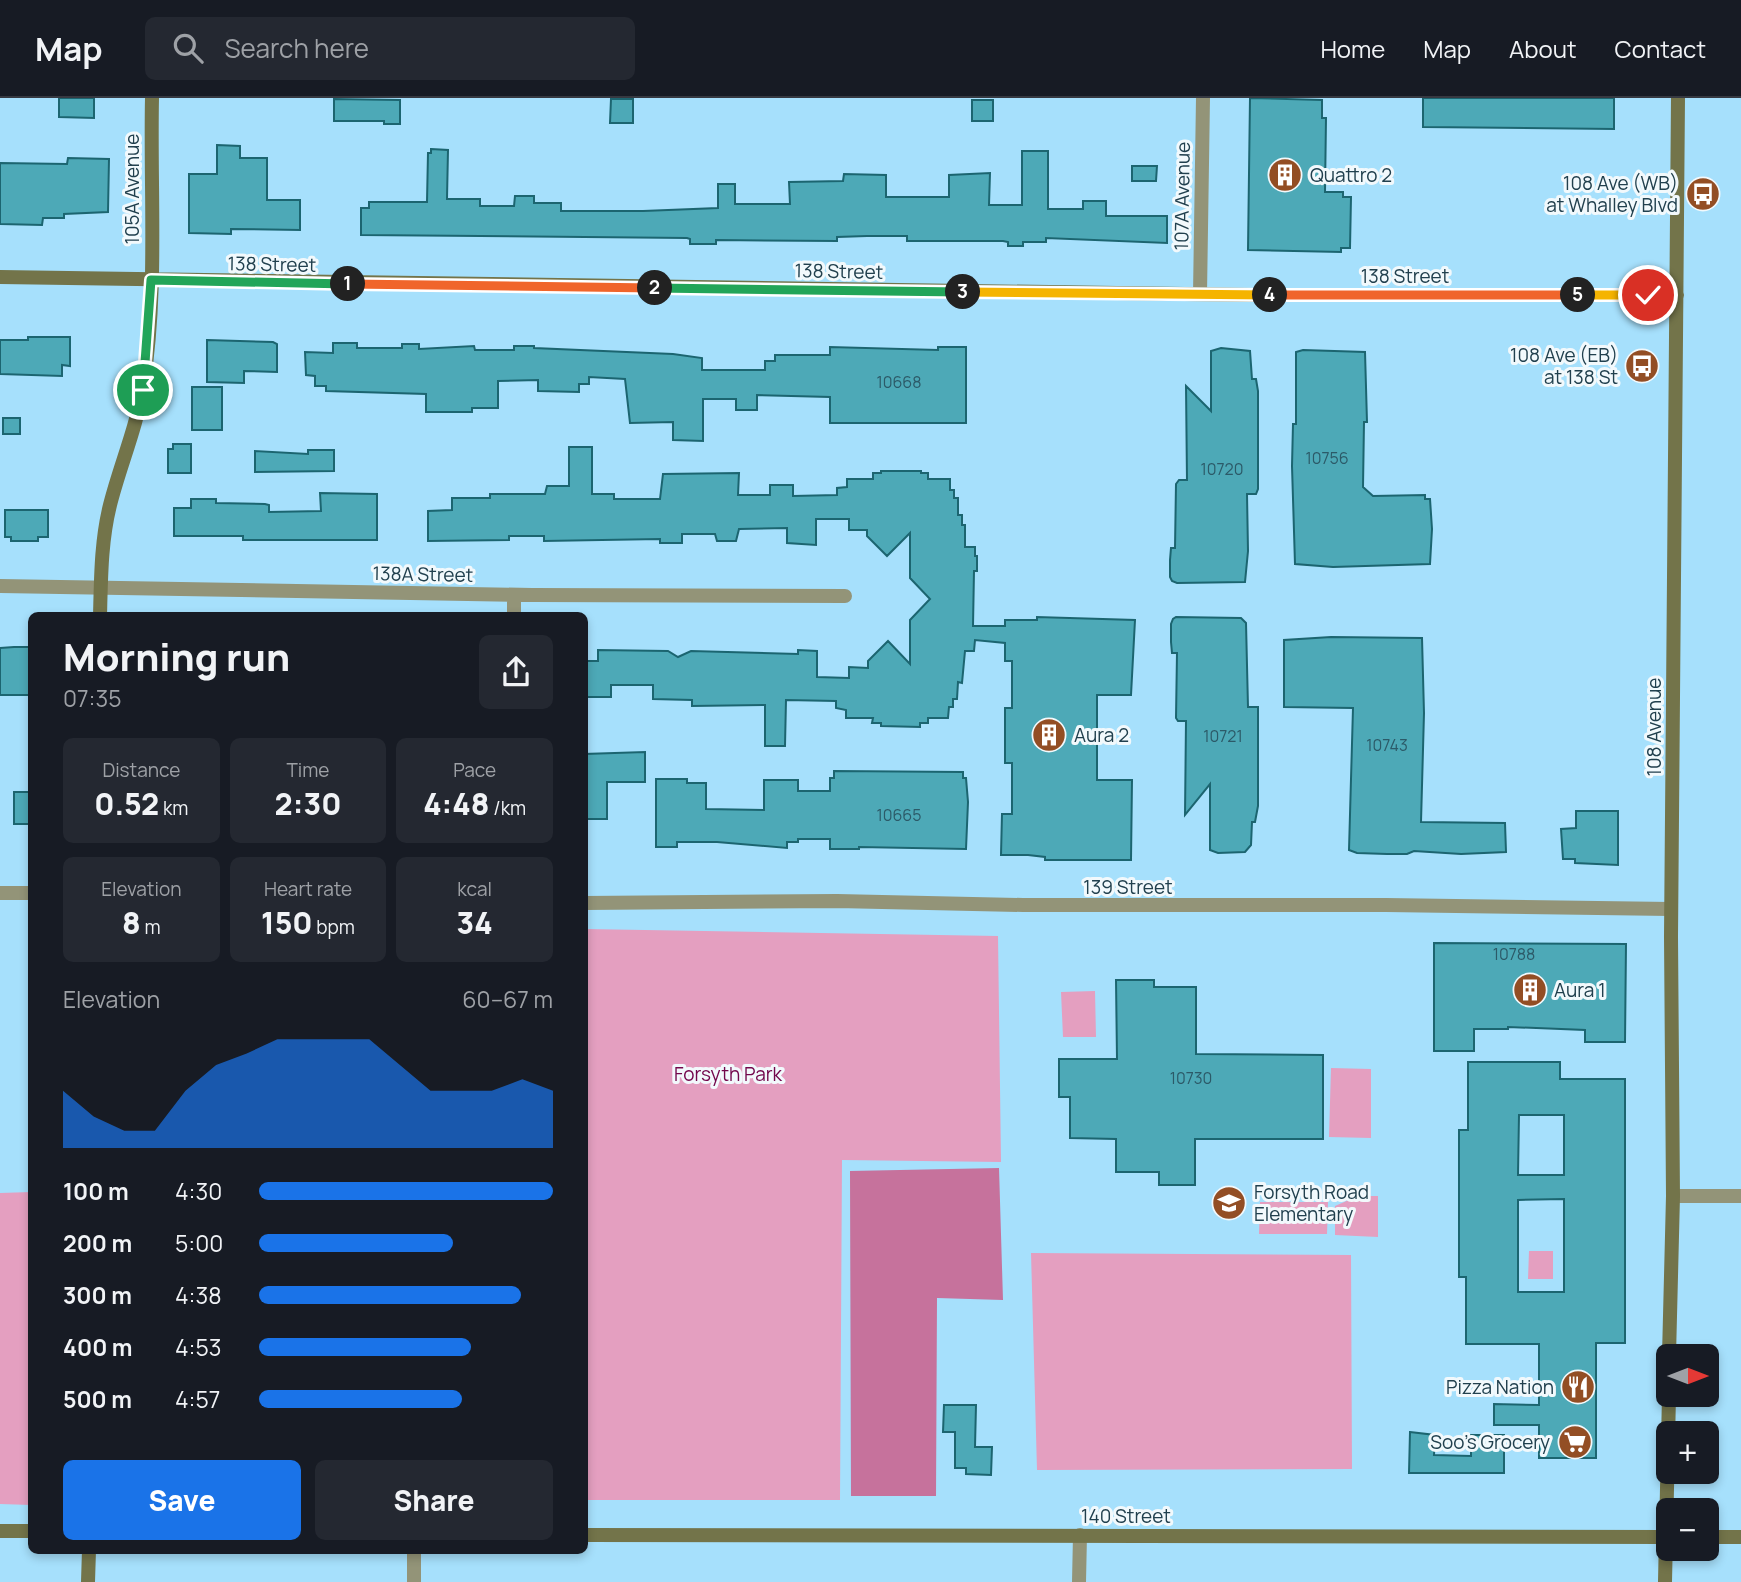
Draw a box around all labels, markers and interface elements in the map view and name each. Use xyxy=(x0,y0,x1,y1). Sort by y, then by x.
search box xyxy=(145,17,635,80)
text: Map xyxy=(35,26,103,71)
icon: search xyxy=(169,29,207,67)
text: Search here xyxy=(225,30,369,66)
text: Home xyxy=(1320,32,1385,65)
text: Map xyxy=(1423,32,1471,65)
text: About xyxy=(1509,32,1577,65)
text: Contact xyxy=(1615,32,1706,65)
street label: 105A Avenue xyxy=(119,134,145,244)
street label: 107A Avenue xyxy=(1168,141,1196,251)
building icon: Quattro 2 xyxy=(1266,156,1304,194)
place label: Quattro 2 xyxy=(1310,162,1392,188)
place label: 108 Ave (WB) at Whalley Blvd xyxy=(1546,170,1678,218)
bus stop icon: 108 Ave (WB) at Whalley Blvd xyxy=(1684,175,1722,213)
street label: 138 Street xyxy=(227,250,317,278)
street label: 138 Street xyxy=(794,257,884,285)
street label: 138 Street xyxy=(1361,263,1449,289)
pin xyxy=(1618,265,1678,325)
pin: 1 xyxy=(330,266,366,302)
text: 1 xyxy=(343,270,352,296)
pin: 2 xyxy=(638,270,672,306)
text: 2 xyxy=(649,274,660,300)
pin: 3 xyxy=(946,274,981,310)
icon: check xyxy=(1629,276,1667,314)
text: 3 xyxy=(957,278,968,304)
pin: 4 xyxy=(1252,278,1288,312)
pin: 5 xyxy=(1560,278,1596,312)
text: 4 xyxy=(1264,281,1275,307)
text: 5 xyxy=(1572,281,1583,307)
place label: 108 Ave (EB) at 138 St xyxy=(1510,342,1618,390)
bus stop icon: 108 Ave (EB) at 138 St xyxy=(1623,347,1661,385)
pin xyxy=(113,360,173,420)
icon: arrive xyxy=(124,371,162,409)
house number: 10668 xyxy=(876,371,922,393)
house number: 10756 xyxy=(1305,447,1349,469)
house number: 10720 xyxy=(1201,458,1243,480)
street label: 138A Street xyxy=(372,560,474,588)
text: Morning run xyxy=(63,630,290,682)
button: share xyxy=(479,635,553,709)
street label: 108 Avenue xyxy=(1641,678,1667,776)
text: 07:35 xyxy=(63,682,121,714)
building icon: Aura 2 xyxy=(1030,716,1068,754)
place label: Aura 2 xyxy=(1074,722,1129,748)
house number: 10721 xyxy=(1203,725,1243,747)
house number: 10743 xyxy=(1366,734,1408,756)
text: Distance xyxy=(102,757,180,783)
text: Time xyxy=(287,757,329,783)
text: Pace xyxy=(453,757,496,783)
text: 0.52 xyxy=(94,783,159,824)
text: 2:30 xyxy=(275,783,341,824)
text: 4:48 xyxy=(423,783,489,824)
text: km xyxy=(159,795,188,821)
text: /km xyxy=(489,795,526,821)
house number: 10665 xyxy=(876,804,922,826)
street label: 139 Street xyxy=(1083,874,1173,900)
text: Elevation xyxy=(101,876,181,902)
text: Heart rate xyxy=(264,876,352,902)
text: kcal xyxy=(457,876,492,902)
text: 8 xyxy=(122,902,141,943)
text: 150 xyxy=(261,902,313,943)
text: 34 xyxy=(457,902,493,943)
text: m xyxy=(141,914,161,940)
text: bpm xyxy=(313,914,355,940)
house number: 10788 xyxy=(1493,943,1535,965)
building icon: Aura 1 xyxy=(1511,971,1549,1009)
place label: Aura 1 xyxy=(1554,977,1606,1003)
text: Elevation xyxy=(63,983,160,1015)
text: 60–67 m xyxy=(462,983,553,1015)
park label: Forsyth Park xyxy=(674,1061,783,1087)
house number: 10730 xyxy=(1170,1067,1212,1089)
text: 100 m xyxy=(63,1175,129,1207)
text: 4:30 xyxy=(175,1175,222,1207)
place label: Forsyth Road Elementary xyxy=(1254,1179,1369,1227)
school or university icon: Forsyth Road Elementary xyxy=(1210,1184,1248,1222)
text: 200 m xyxy=(63,1227,132,1259)
text: 5:00 xyxy=(175,1227,223,1259)
text: 300 m xyxy=(63,1279,132,1311)
text: 4:38 xyxy=(175,1279,222,1311)
text: 400 m xyxy=(63,1331,133,1363)
text: 4:53 xyxy=(175,1331,221,1363)
north arrow xyxy=(1656,1344,1718,1407)
map controls xyxy=(1656,1344,1719,1561)
restaurant icon: Pizza Nation xyxy=(1559,1368,1597,1406)
place label: Pizza Nation xyxy=(1446,1374,1554,1400)
text: 500 m xyxy=(63,1383,132,1415)
text: 4:57 xyxy=(175,1383,220,1415)
button: + xyxy=(1656,1421,1719,1484)
supermarket icon: Soo's Grocery xyxy=(1556,1423,1594,1461)
place label: Soo's Grocery xyxy=(1430,1429,1550,1455)
button: Save xyxy=(63,1460,301,1540)
button: Share xyxy=(315,1460,553,1540)
button: − xyxy=(1656,1498,1719,1561)
street label: 140 Street xyxy=(1081,1503,1171,1529)

